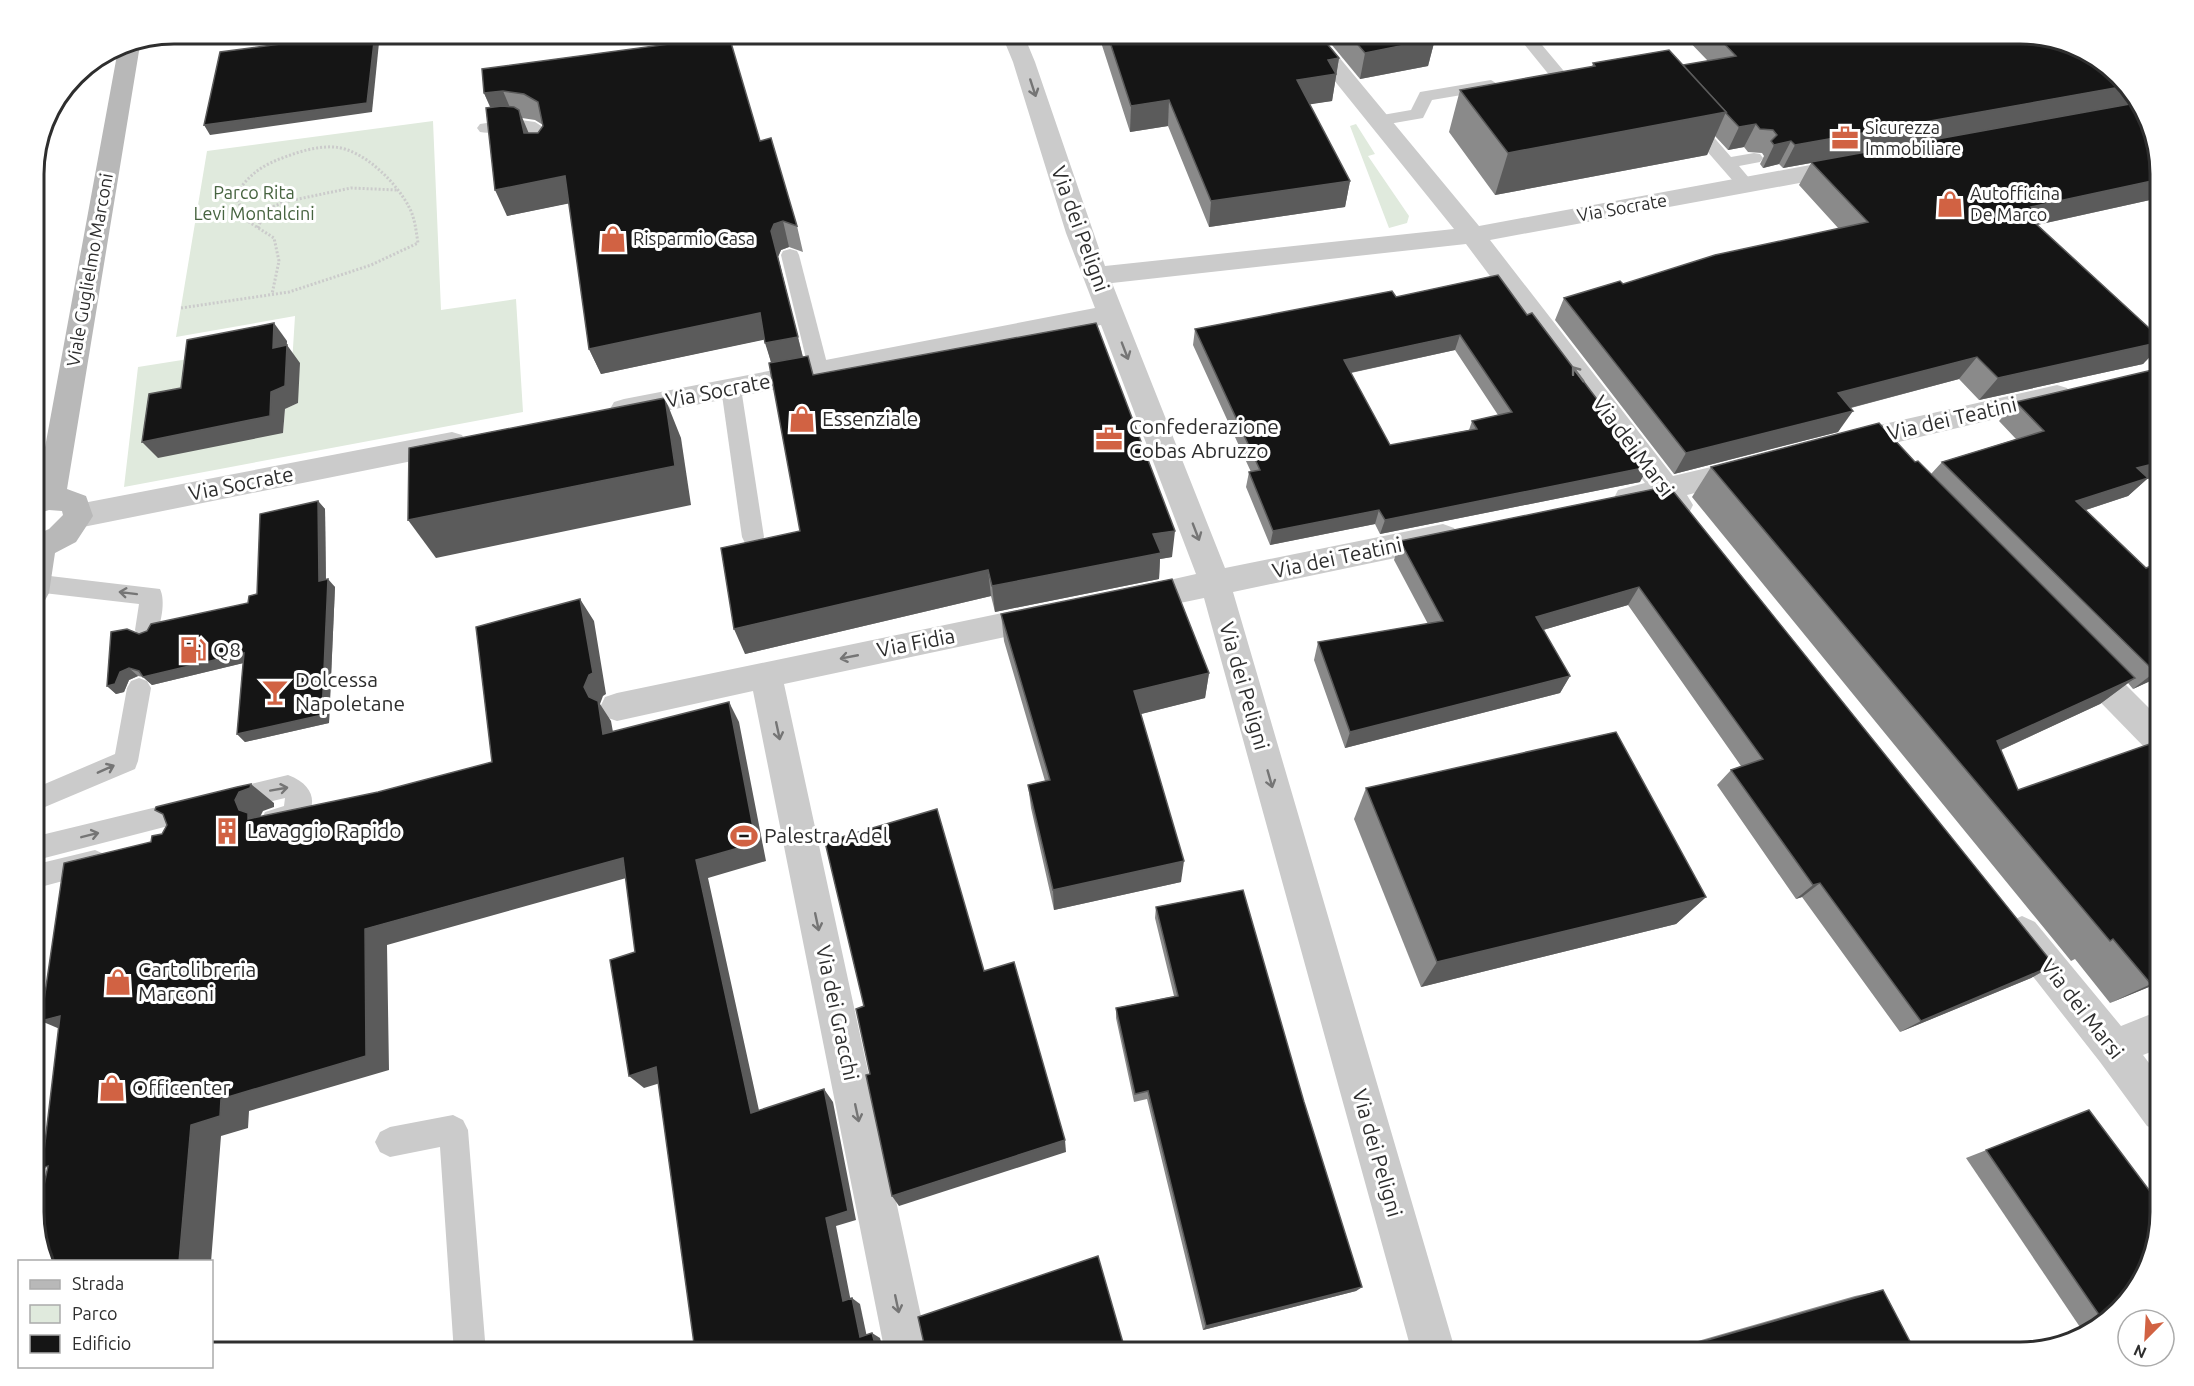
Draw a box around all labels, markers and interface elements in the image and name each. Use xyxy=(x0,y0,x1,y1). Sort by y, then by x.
one-way arrow xyxy=(1028,78,1039,97)
place label: Sicurezza Immobiliare xyxy=(1865,117,1961,158)
office icon: Sicurezza Immobiliare xyxy=(1830,123,1860,153)
street label: Via dei Peligni xyxy=(1047,163,1115,295)
street label: Viale Guglielmo Marconi xyxy=(62,172,116,368)
park label: Parco Rita Levi Montalcini xyxy=(193,182,315,223)
place label: Autofficina De Marco xyxy=(1970,183,2060,224)
street label: Via Socrate xyxy=(1575,189,1668,225)
shop icon: Autofficina De Marco xyxy=(1935,189,1965,219)
shop icon: Risparmio Casa xyxy=(598,224,628,254)
place label: Risparmio Casa xyxy=(633,228,755,248)
one-way arrow xyxy=(1120,341,1131,359)
one-way arrow xyxy=(1572,367,1585,383)
street label: Via Socrate xyxy=(663,368,772,412)
street label: Via dei Marsi xyxy=(1588,390,1679,500)
street label: Via dei Teatini xyxy=(1885,391,2019,445)
shop icon: Essenziale xyxy=(787,404,817,434)
place label: Essenziale xyxy=(822,406,918,430)
place label: Confederazione Cobas Abruzzo xyxy=(1129,414,1279,462)
office icon: Confederazione Cobas Abruzzo xyxy=(1094,424,1124,454)
street label: Via Socrate xyxy=(186,461,295,505)
one-way arrow xyxy=(1191,523,1202,541)
street label: Via dei Teatini xyxy=(1270,532,1404,582)
one-way arrow xyxy=(119,587,139,598)
street label: Via dei Peligni xyxy=(1215,619,1275,752)
street label: Via Fidia xyxy=(875,623,957,661)
fuel station icon: Q8 xyxy=(178,635,208,665)
place label: Q8 xyxy=(213,637,241,661)
one-way arrow xyxy=(840,652,859,663)
place label: Dolcessa Napoletane xyxy=(295,667,405,715)
bar icon: Dolcessa Napoletane xyxy=(260,677,290,707)
one-way arrow xyxy=(773,721,784,740)
one-way arrow xyxy=(97,763,115,775)
one-way arrow xyxy=(1265,769,1277,788)
one-way arrow xyxy=(269,783,288,794)
building icon: Lavaggio Rapido xyxy=(212,816,242,846)
place label: Lavaggio Rapido xyxy=(247,818,402,842)
sports icon: Palestra Adel xyxy=(729,821,759,851)
place label: Palestra Adel xyxy=(764,823,888,847)
one-way arrow xyxy=(80,828,99,840)
one-way arrow xyxy=(812,912,823,931)
street label: Via dei Gracchi xyxy=(812,943,864,1083)
street label: Via dei Marsi xyxy=(2036,954,2129,1063)
place label: Cartolibreria Marconi xyxy=(138,957,256,1005)
shop icon: Cartolibreria Marconi xyxy=(103,967,133,997)
shop icon: Officenter xyxy=(97,1073,127,1103)
place label: Officenter xyxy=(132,1075,230,1099)
street label: Via dei Peligni xyxy=(1348,1086,1408,1219)
one-way arrow xyxy=(852,1103,864,1122)
legend xyxy=(18,1260,213,1368)
text: Strada xyxy=(72,1273,124,1293)
one-way arrow xyxy=(892,1293,903,1313)
text: Parco xyxy=(72,1303,118,1323)
north arrow xyxy=(2116,1308,2176,1368)
text: Edificio xyxy=(72,1333,131,1353)
text: N xyxy=(2131,1341,2149,1362)

